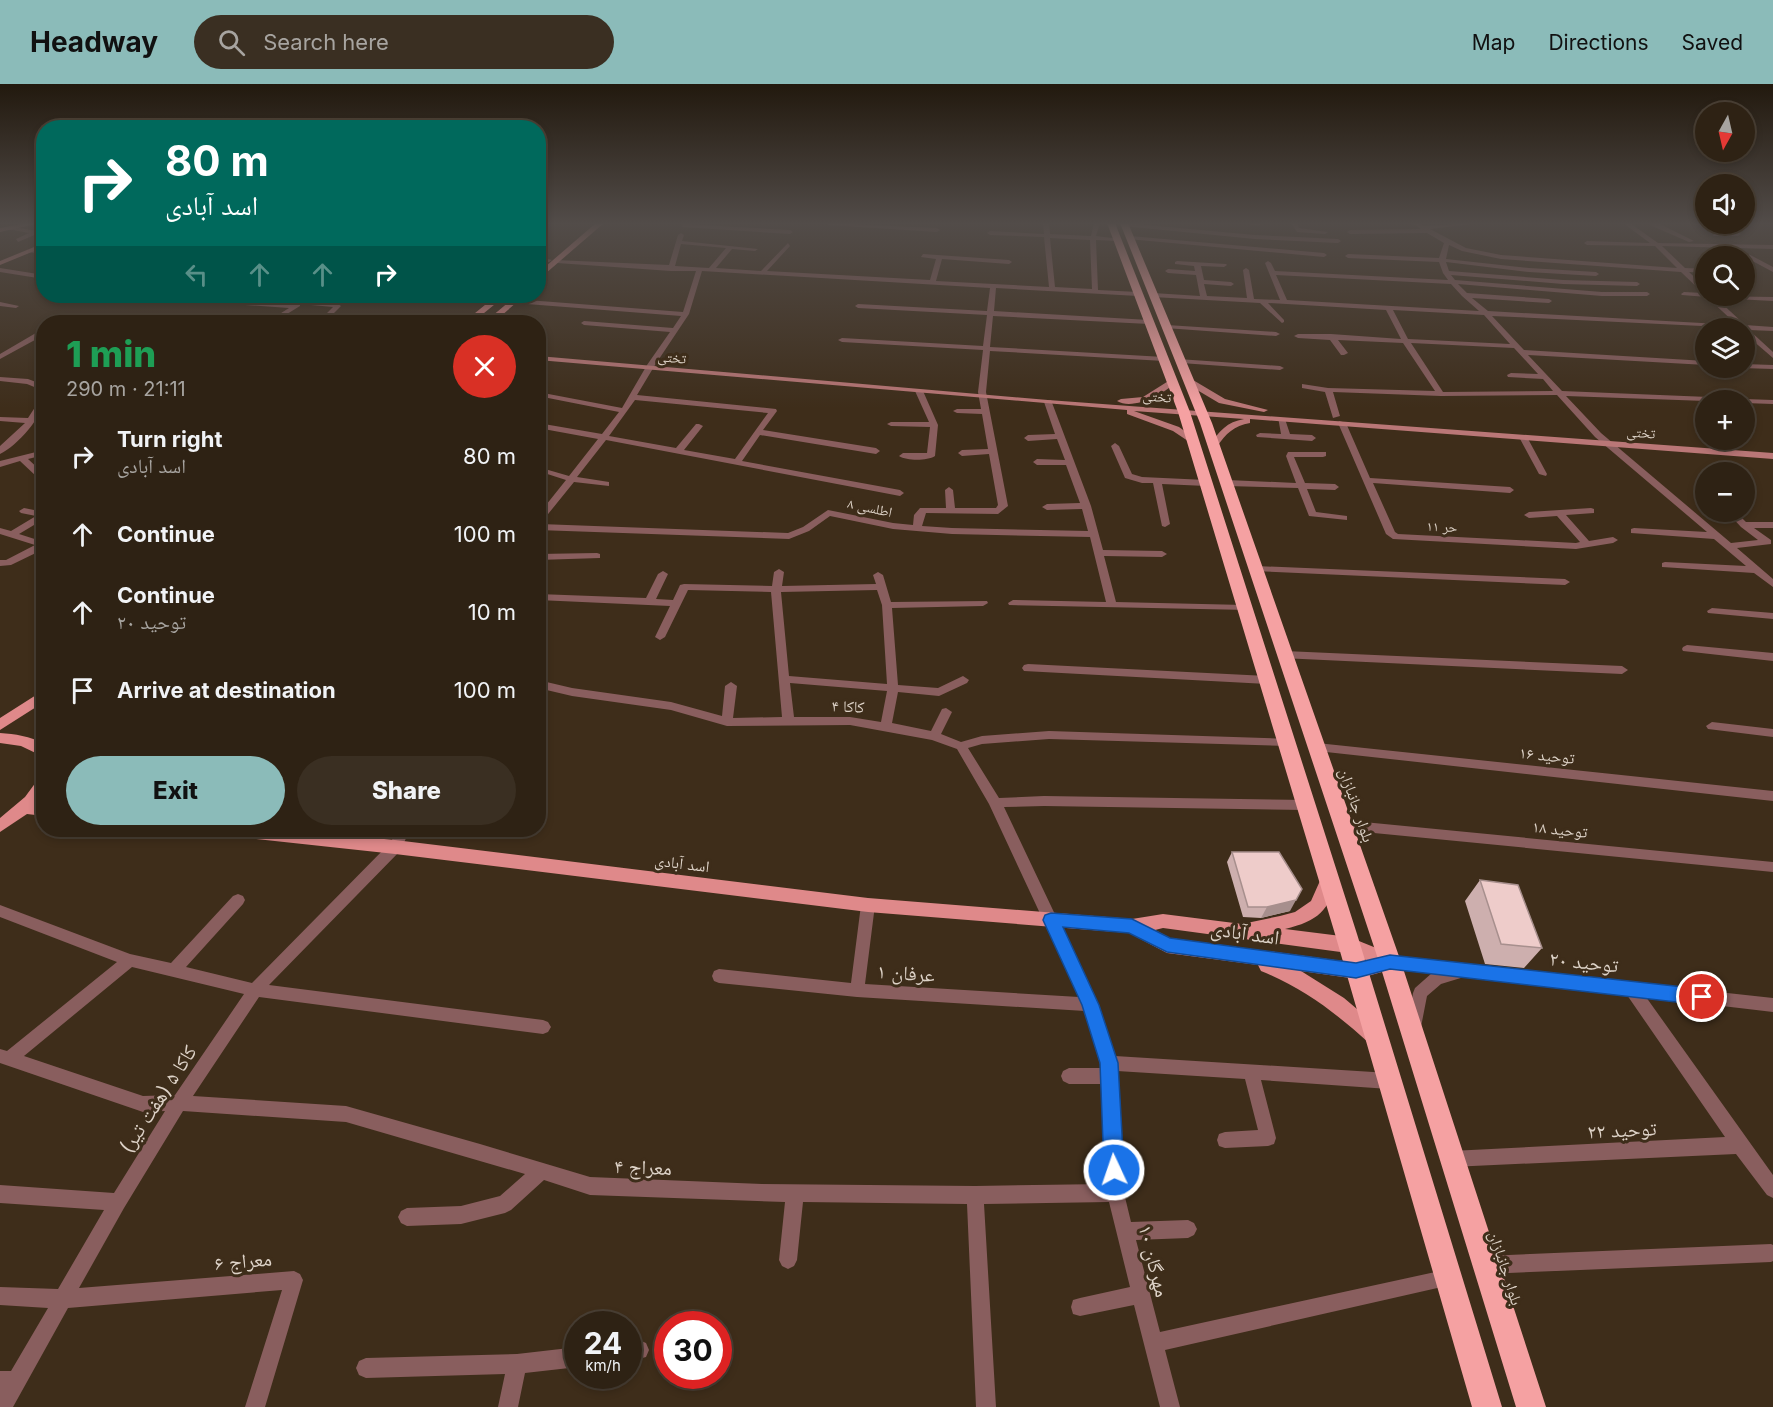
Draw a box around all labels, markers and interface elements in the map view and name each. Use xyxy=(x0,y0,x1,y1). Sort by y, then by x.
search box xyxy=(194,15,614,69)
text: Headway xyxy=(30,25,158,59)
icon: search xyxy=(215,26,248,59)
text: Search here xyxy=(263,29,389,55)
text: Map xyxy=(1472,30,1515,55)
text: Directions xyxy=(1548,30,1649,55)
text: Saved xyxy=(1682,30,1743,55)
north arrow xyxy=(1695,102,1755,162)
map controls xyxy=(1695,102,1755,522)
text: 80 m xyxy=(165,135,269,186)
icon: right xyxy=(66,144,144,222)
button: sound xyxy=(1695,174,1755,234)
text: اسد آبادی xyxy=(165,189,258,222)
button: search xyxy=(1695,246,1755,306)
icon: left xyxy=(180,258,213,291)
icon: ahead xyxy=(243,258,276,291)
icon: ahead xyxy=(306,258,339,291)
icon: right xyxy=(369,258,402,291)
button: layers xyxy=(1695,318,1755,378)
text: 1 min xyxy=(66,332,156,376)
button: close xyxy=(453,335,516,398)
street label: تختی xyxy=(657,347,687,368)
text: 290 m · 21:11 xyxy=(66,377,186,401)
street label: تختی xyxy=(1142,387,1172,406)
button: + xyxy=(1695,390,1755,450)
street label: تختی xyxy=(1626,423,1656,442)
text: Turn right xyxy=(117,426,223,452)
icon: right xyxy=(66,440,99,473)
text: 80 m xyxy=(463,443,516,469)
text: اسد آبادی xyxy=(117,454,186,478)
button: − xyxy=(1695,462,1755,522)
street label: اطلسی ۸ xyxy=(846,494,894,521)
street label: حر ۱۱ xyxy=(1426,517,1458,536)
icon: ahead xyxy=(66,518,99,551)
text: Continue xyxy=(117,521,215,547)
text: 100 m xyxy=(454,521,516,547)
text: Continue xyxy=(117,582,215,608)
icon: ahead xyxy=(66,596,99,629)
text: 10 m xyxy=(468,599,516,625)
text: توحید ۲۰ xyxy=(117,610,186,634)
icon: arrive xyxy=(66,674,99,707)
text: Arrive at destination xyxy=(117,677,336,703)
text: 100 m xyxy=(454,677,516,703)
street label: کاکا ۴ xyxy=(831,695,865,717)
street label: توحید ۱۶ xyxy=(1518,742,1576,768)
button: Exit xyxy=(66,756,285,825)
button: Share xyxy=(297,756,516,825)
street label: بلوار جانبازان xyxy=(1334,765,1379,845)
street label: توحید ۱۸ xyxy=(1531,816,1589,842)
street label: اسد آبادی xyxy=(653,850,711,877)
street label: اسد آبادی xyxy=(1209,916,1281,950)
street label: توحید ۲۰ xyxy=(1548,946,1620,978)
street label: عرفان ۱ xyxy=(876,959,936,987)
pin xyxy=(1676,971,1727,1022)
icon: arrive xyxy=(1685,980,1718,1013)
street label: کاکا ۵ (هفت تیر) xyxy=(114,1041,202,1157)
street label: توحید ۲۲ xyxy=(1587,1116,1657,1144)
position arrow xyxy=(1082,1138,1146,1202)
street label: معراج ۴ xyxy=(614,1154,672,1181)
street label: مهرگان ۱۰ xyxy=(1133,1222,1175,1300)
street label: بلوار جانبازان xyxy=(1484,1228,1527,1308)
street label: معراج ۶ xyxy=(213,1247,273,1276)
speed limit sign: 30 xyxy=(654,1311,732,1389)
text: 24 xyxy=(584,1325,622,1361)
text: km/h xyxy=(585,1356,621,1375)

